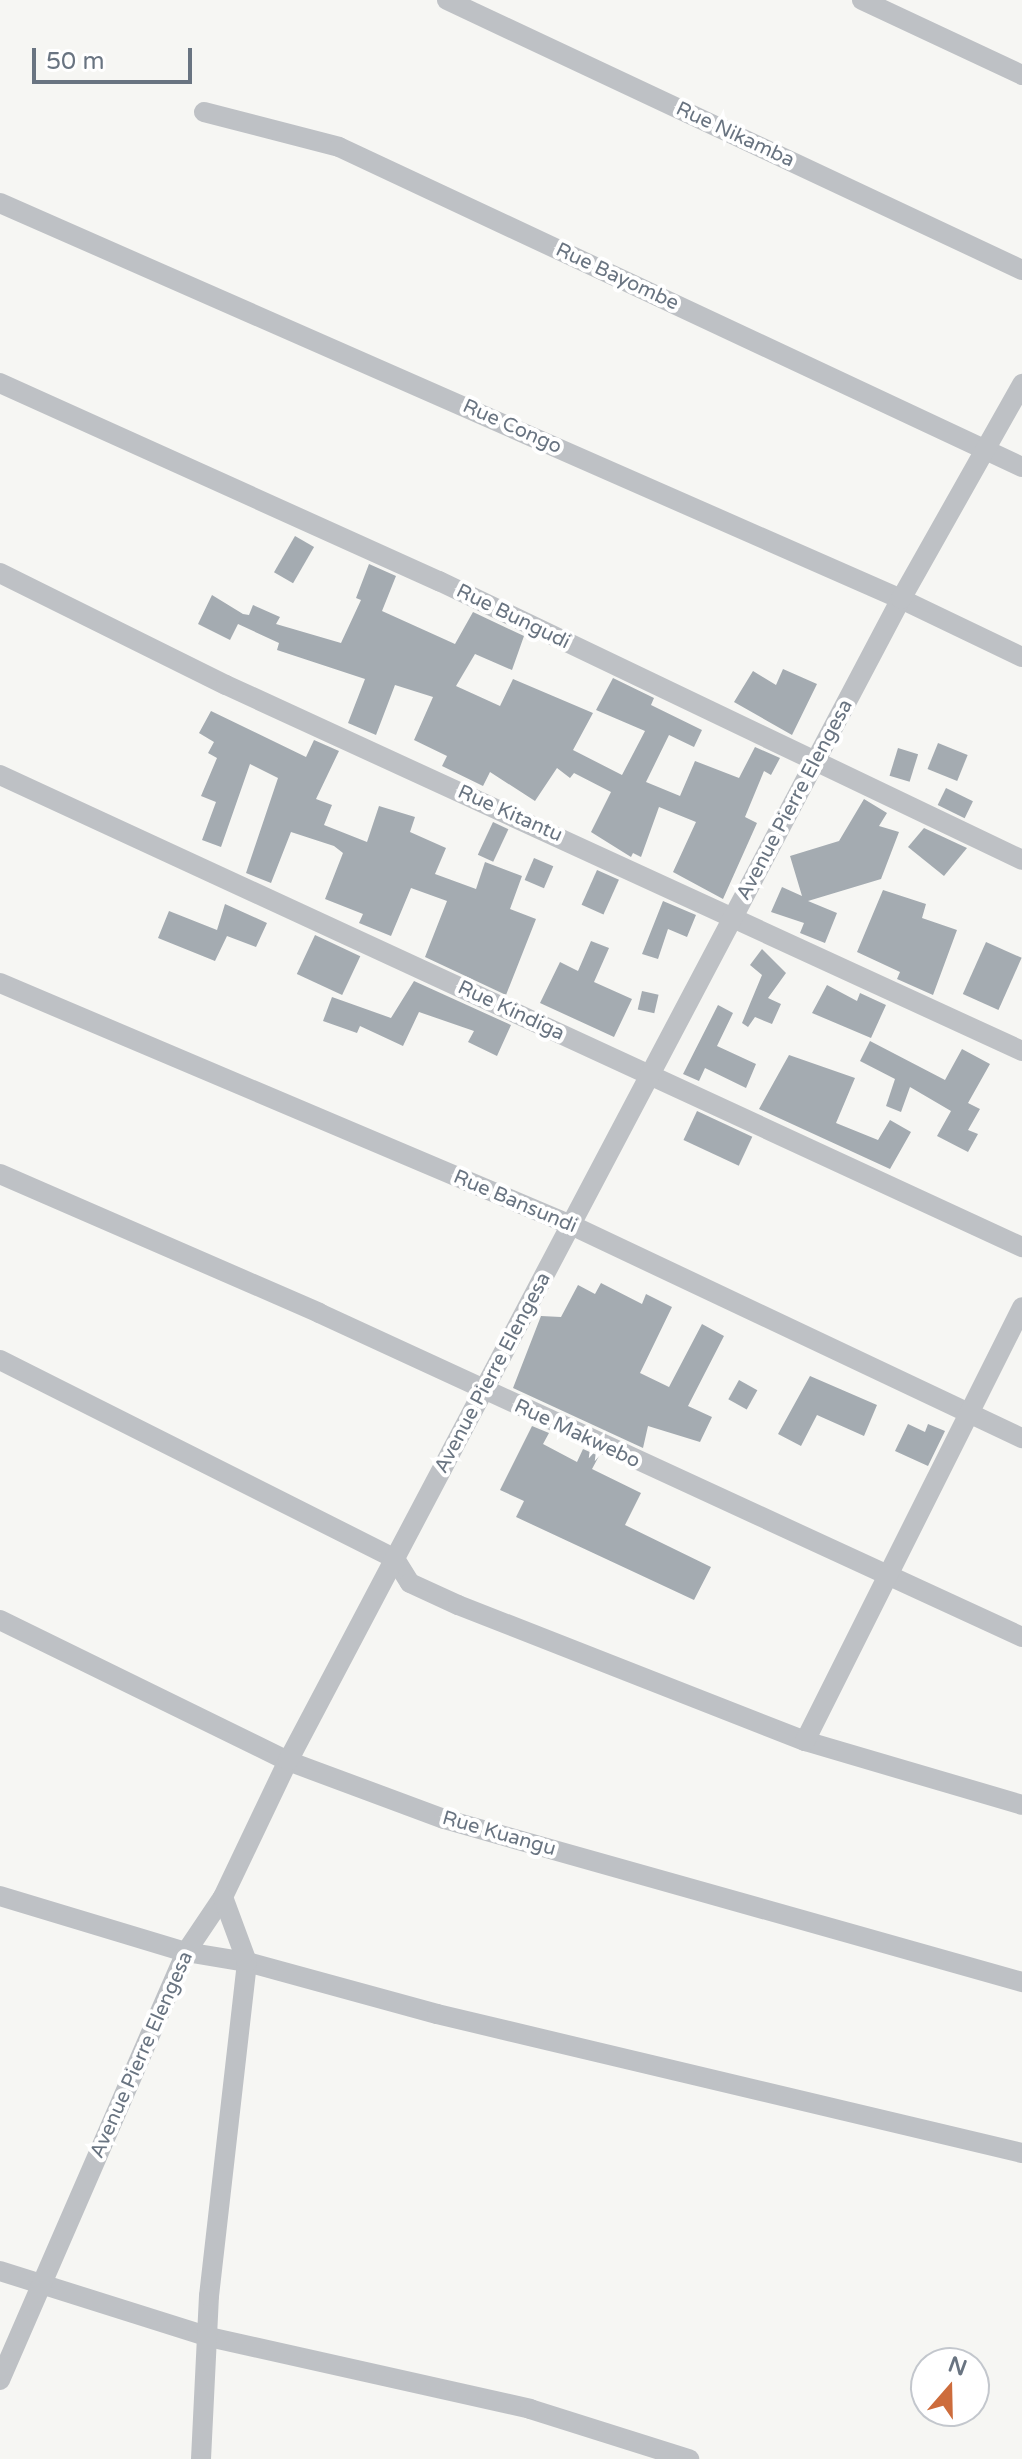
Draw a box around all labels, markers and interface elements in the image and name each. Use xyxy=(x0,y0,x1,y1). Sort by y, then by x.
scale bar xyxy=(36,32,196,82)
text: 50 m xyxy=(46,47,104,76)
street label: Rue Nikamba xyxy=(672,97,798,173)
street label: Rue Bayombe xyxy=(552,238,682,316)
street label: Rue Congo xyxy=(459,395,565,459)
street label: Rue Bungudi xyxy=(452,579,574,655)
street label: Avenue Pierre Elengesa xyxy=(732,696,858,904)
street label: Rue Kitantu xyxy=(454,780,566,848)
street label: Rue Kindiga xyxy=(454,976,568,1046)
street label: Rue Bansundi xyxy=(450,1165,580,1239)
street label: Avenue Pierre Elengesa xyxy=(430,1269,556,1477)
street label: Rue Makwebo xyxy=(510,1394,644,1474)
street label: Rue Kuangu xyxy=(440,1806,558,1862)
street label: Avenue Pierre Elengesa xyxy=(85,1948,199,2162)
north arrow xyxy=(910,2347,990,2427)
text: N xyxy=(945,2351,970,2382)

